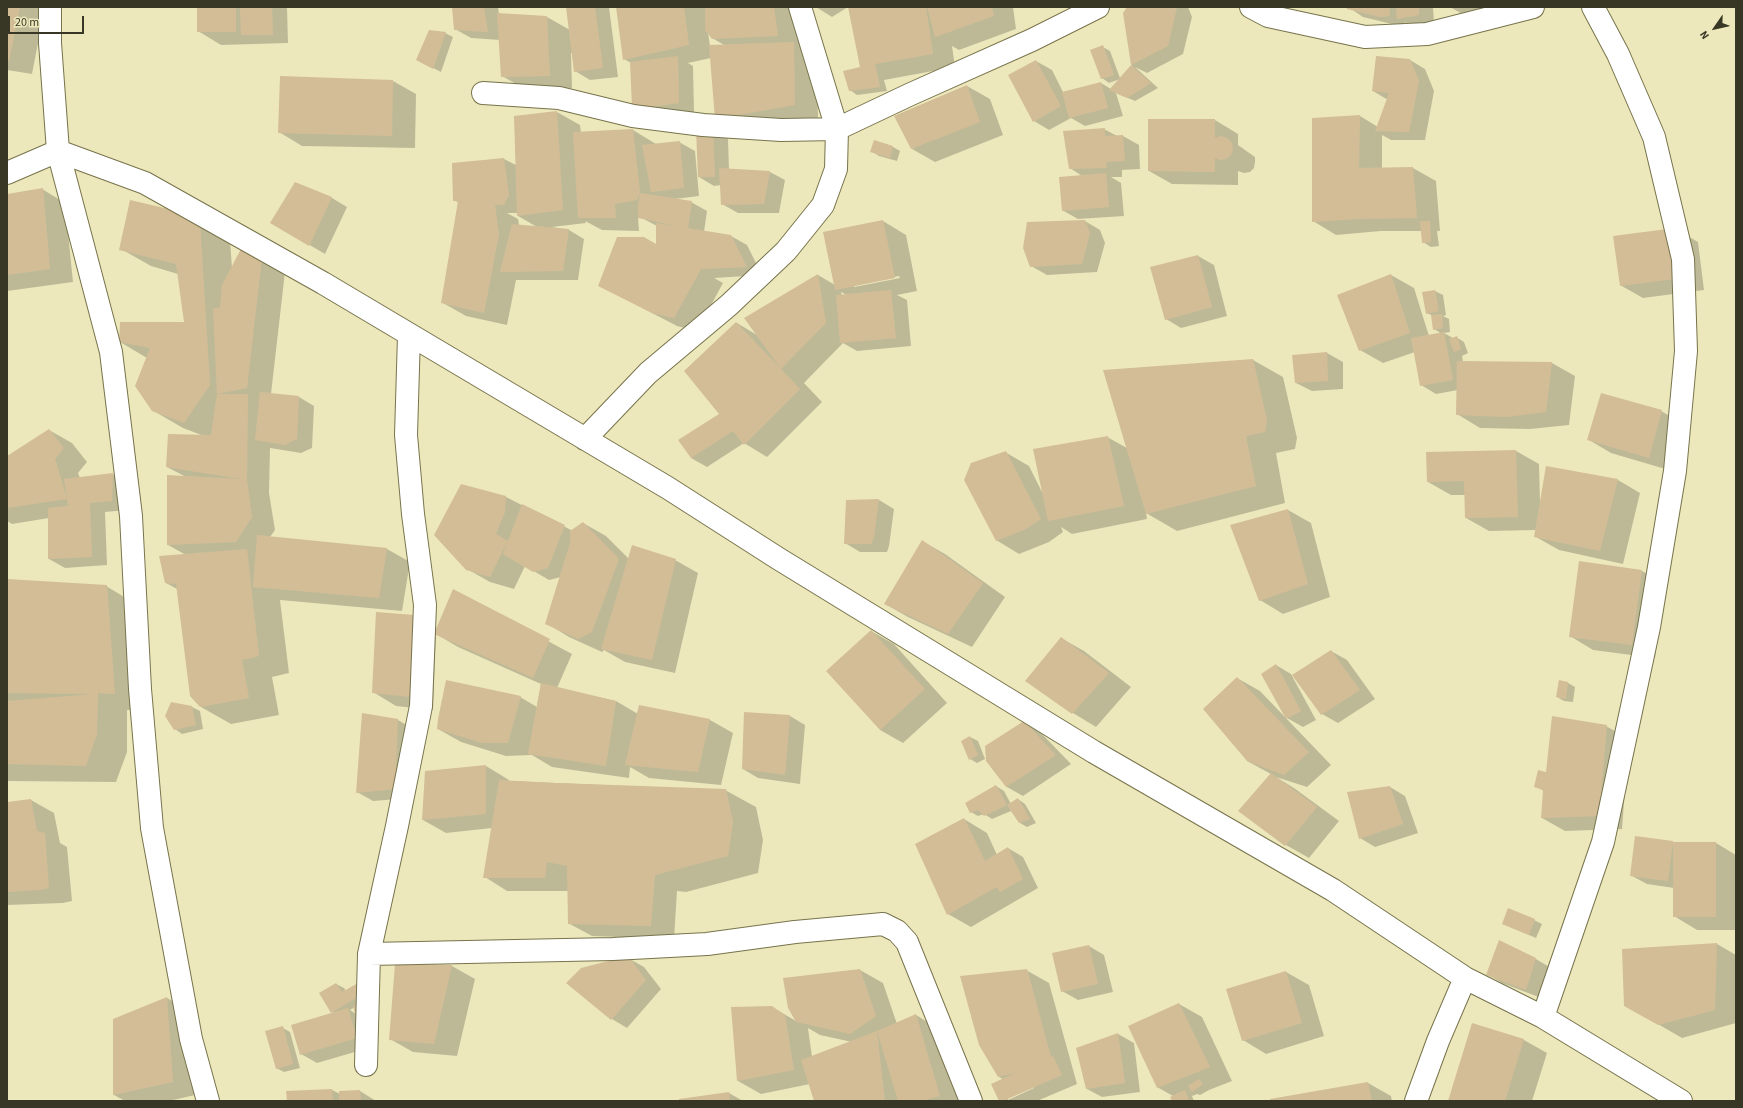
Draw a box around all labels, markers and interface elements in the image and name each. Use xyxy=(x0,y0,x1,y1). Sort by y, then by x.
scale bar xyxy=(10,8,86,34)
north arrow xyxy=(1695,8,1735,48)
text: 20 m xyxy=(15,14,39,31)
text: N xyxy=(1696,28,1713,42)

